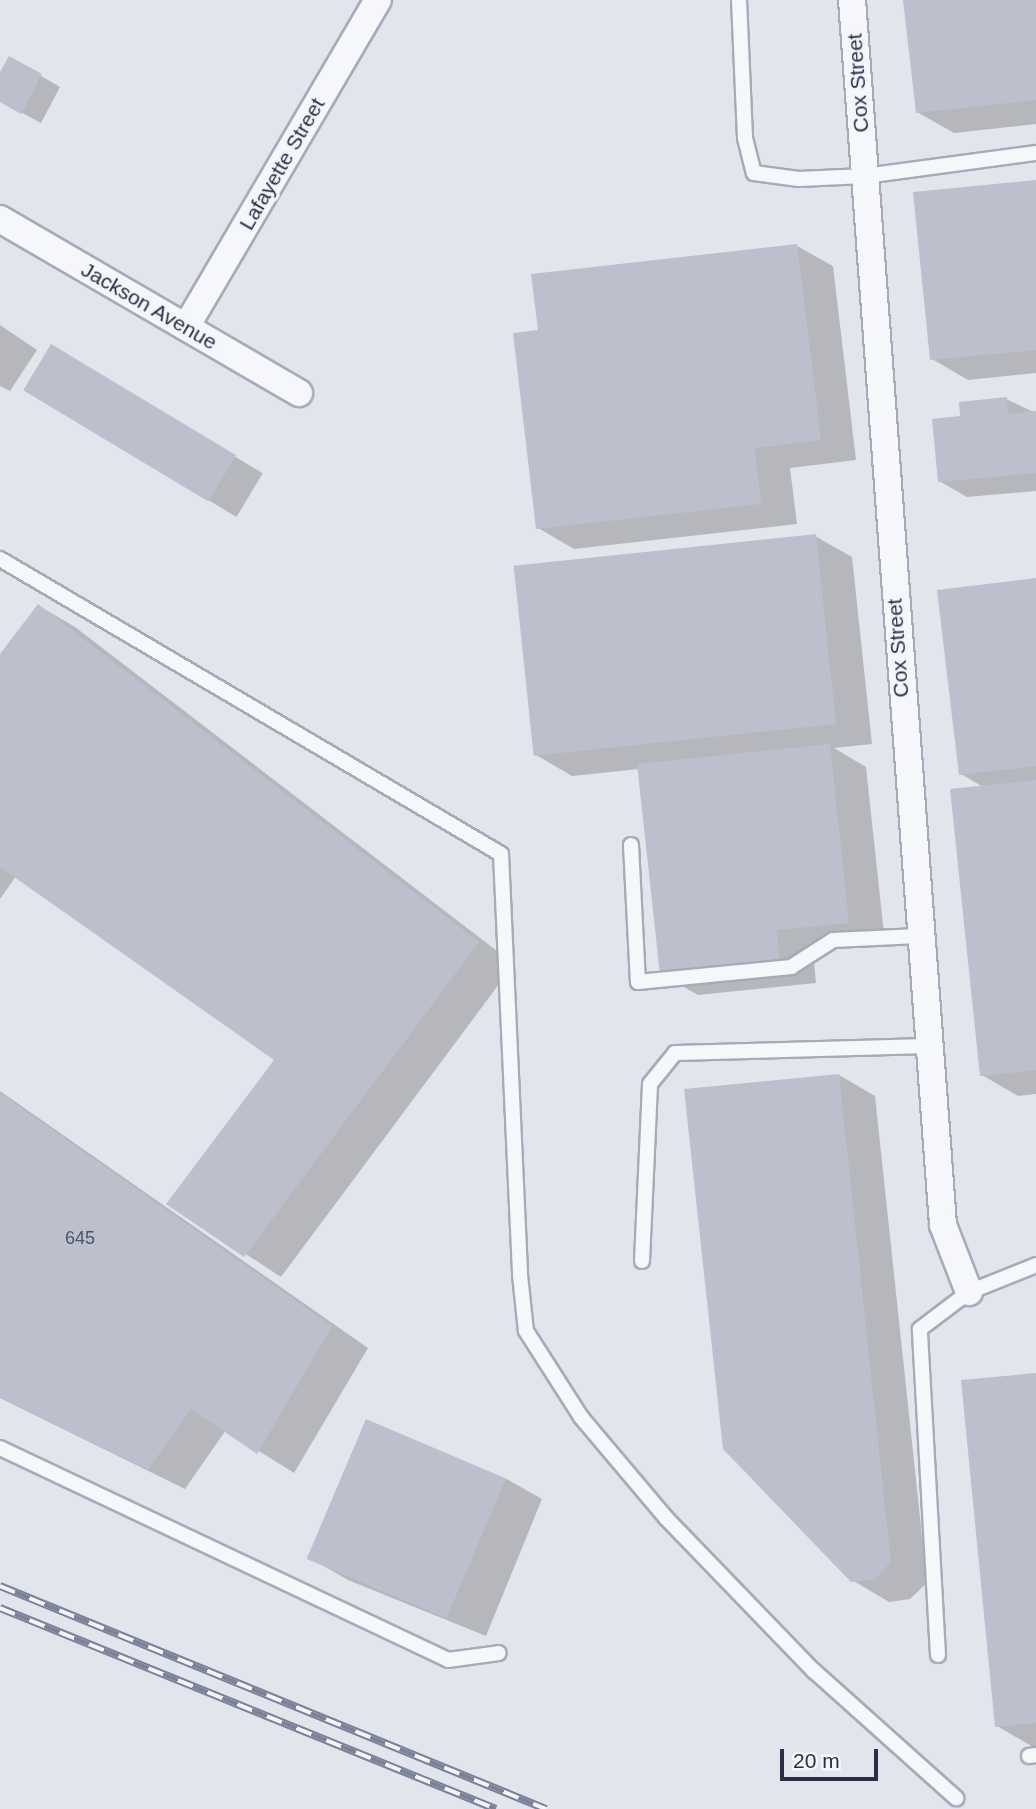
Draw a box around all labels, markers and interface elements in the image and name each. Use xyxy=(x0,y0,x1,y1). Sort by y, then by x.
street label: Cox Street xyxy=(842,33,874,133)
street label: Lafayette Street xyxy=(234,94,330,234)
street label: Jackson Avenue xyxy=(76,257,222,355)
street label: Cox Street xyxy=(882,598,914,698)
house number: 645 xyxy=(65,1227,95,1249)
scale bar xyxy=(784,1736,882,1780)
text: 20 m xyxy=(793,1749,840,1772)

